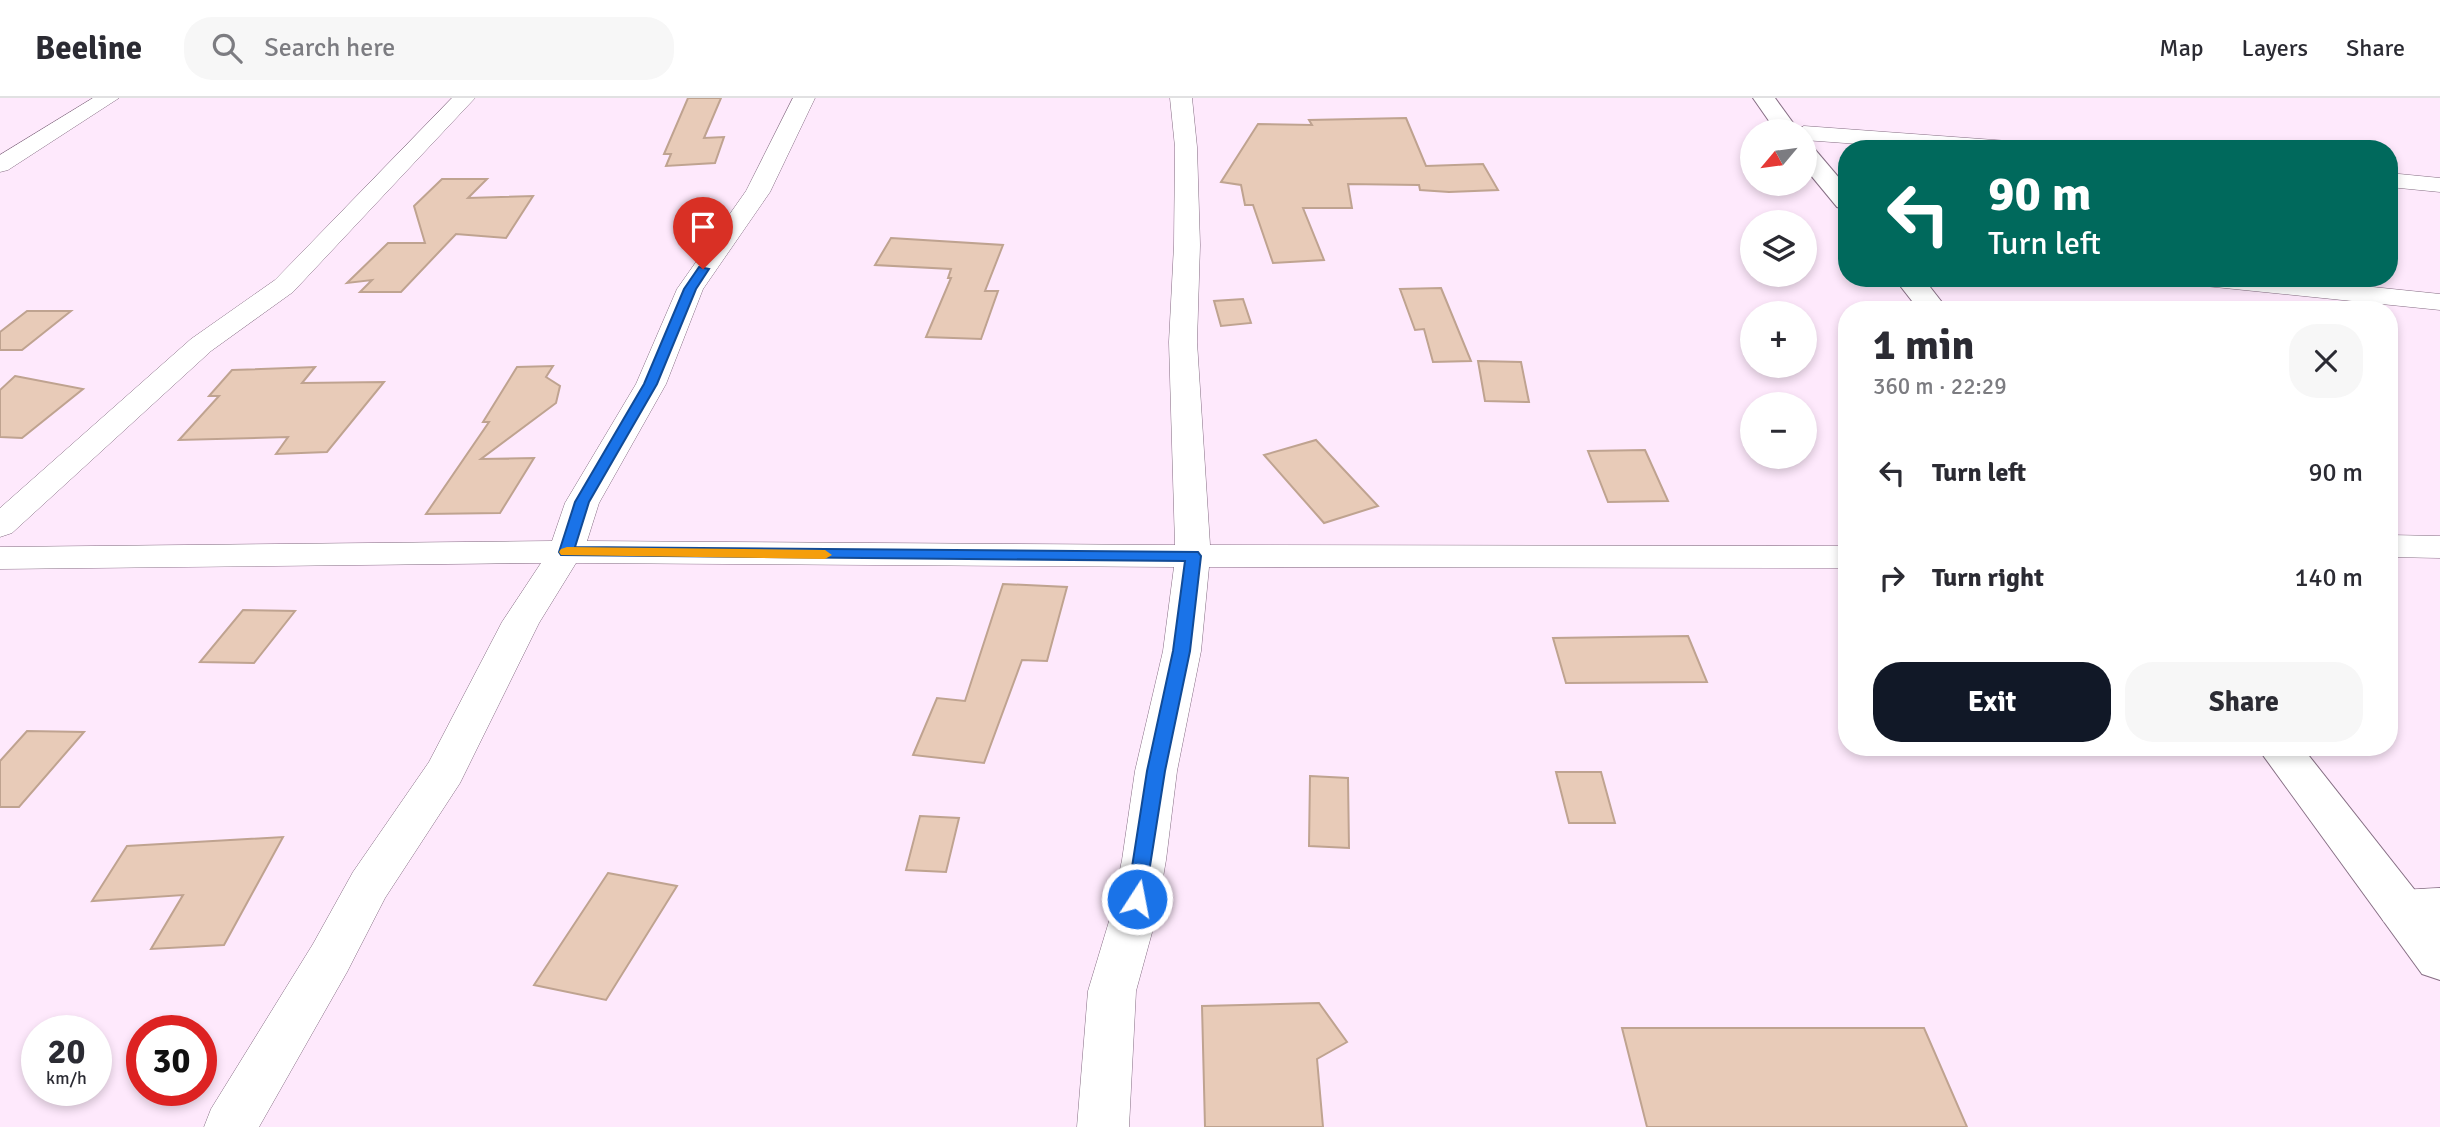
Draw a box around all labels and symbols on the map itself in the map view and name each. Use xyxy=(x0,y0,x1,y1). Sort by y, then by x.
north arrow xyxy=(1740,119,1816,196)
pin xyxy=(673,197,733,269)
position arrow xyxy=(1100,862,1174,936)
speed limit sign: 30 xyxy=(126,1015,217,1106)

